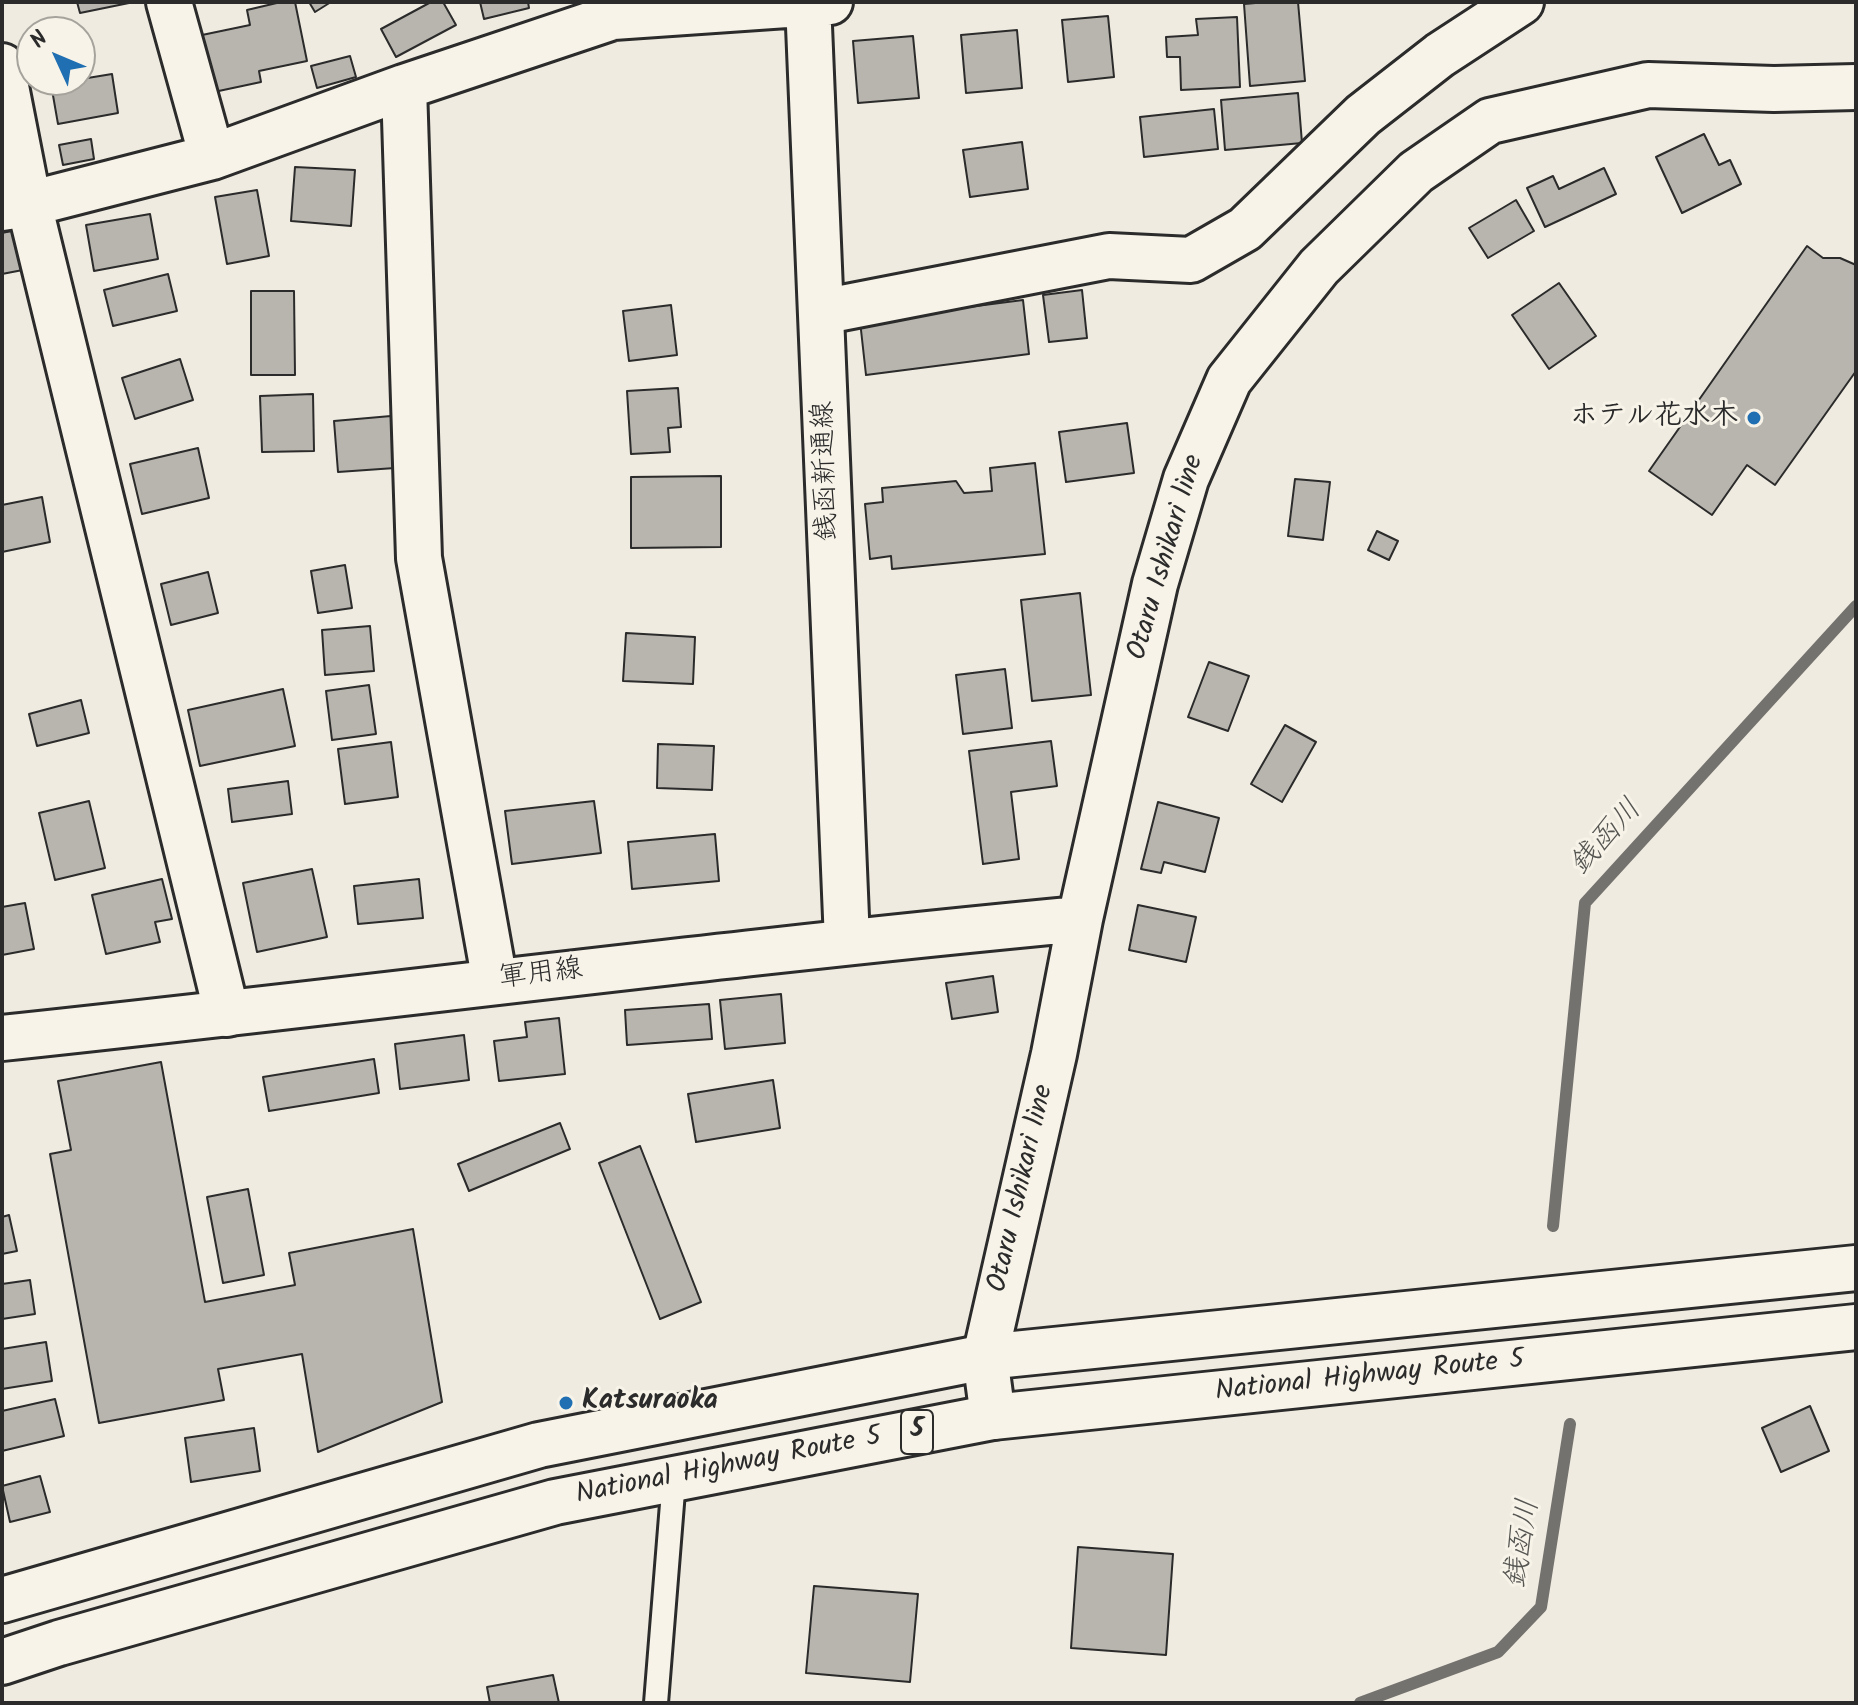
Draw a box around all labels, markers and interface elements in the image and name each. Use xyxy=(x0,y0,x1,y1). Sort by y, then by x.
north arrow xyxy=(16,16,96,96)
text: N xyxy=(22,23,57,58)
street label: 銭函新通線 xyxy=(809,400,847,542)
place label: ホテル花水木 xyxy=(1570,401,1738,435)
marker: ホテル花水木 xyxy=(1745,409,1763,427)
street label: Otaru Ishikari line xyxy=(1123,452,1213,664)
water label: 銭函川 xyxy=(1565,794,1651,884)
street label: 軍用線 xyxy=(497,954,585,998)
street label: Otaru Ishikari line xyxy=(983,1082,1063,1296)
street label: National Highway Route 5 xyxy=(1214,1345,1526,1411)
place label: Katsuraoka xyxy=(582,1386,718,1420)
marker: Katsuraoka xyxy=(557,1394,575,1412)
road number: 5 xyxy=(901,1410,933,1454)
street label: National Highway Route 5 xyxy=(573,1422,885,1514)
water label: 銭函川 xyxy=(1500,1497,1550,1591)

